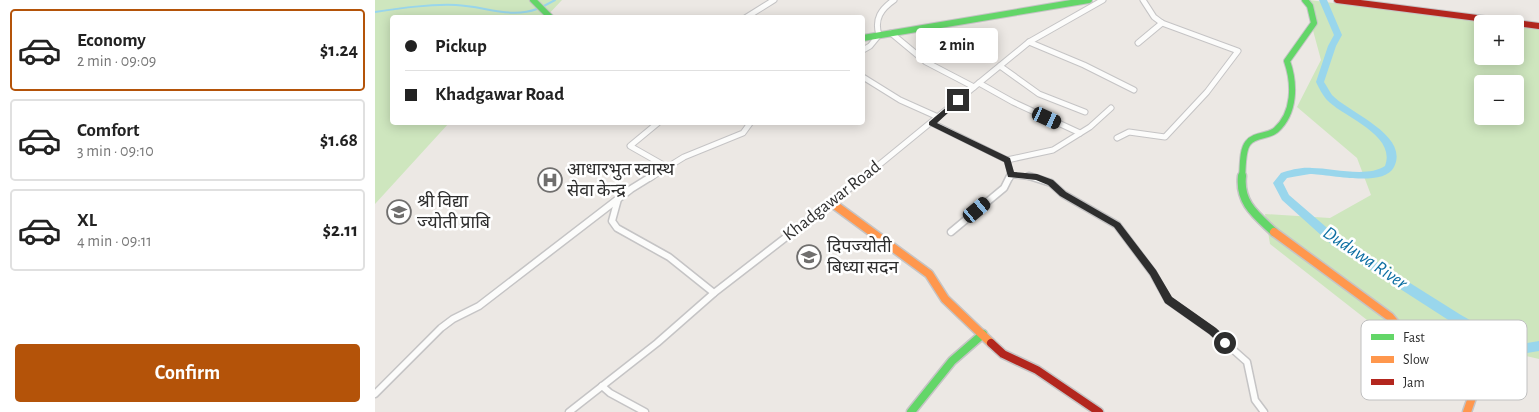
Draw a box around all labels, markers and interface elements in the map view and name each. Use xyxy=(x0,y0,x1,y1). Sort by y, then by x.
map controls xyxy=(1474,15,1524,125)
button: + xyxy=(1474,15,1524,65)
icon: car xyxy=(17,28,62,73)
callout: 2 min xyxy=(917,28,999,62)
text: Economy xyxy=(77,31,146,50)
text: Pickup xyxy=(435,37,487,56)
text: 2 min xyxy=(939,37,975,53)
text: $1.24 xyxy=(320,41,358,60)
text: 2 min · 09:09 xyxy=(77,53,156,69)
button: − xyxy=(1474,75,1524,125)
text: Khadgawar Road xyxy=(435,85,564,104)
route end xyxy=(947,89,969,111)
car xyxy=(1030,105,1063,131)
icon: car xyxy=(17,118,62,163)
text: Comfort xyxy=(77,121,139,140)
text: $1.68 xyxy=(320,131,358,150)
text: 3 min · 09:10 xyxy=(77,143,154,159)
street label: Khadgawar Road xyxy=(780,158,884,244)
place label: आधारभुत स्वास्थ सेवा केन्द्र xyxy=(567,161,675,200)
hospital icon: आधारभुत स्वास्थ सेवा केन्द्र xyxy=(537,167,563,193)
place label: श्री विद्या ज्योती प्राबि xyxy=(417,191,491,232)
car xyxy=(960,195,993,225)
school or university icon: श्री विद्या ज्योती प्राबि xyxy=(386,199,412,225)
icon: car xyxy=(17,208,62,253)
text: XL xyxy=(77,211,97,230)
text: $2.11 xyxy=(322,221,358,240)
water label: Duduwa River xyxy=(1320,223,1411,293)
text: 4 min · 09:11 xyxy=(77,233,152,249)
place label: दिपज्योती बिध्या सदन xyxy=(827,236,900,277)
school or university icon: दिपज्योती बिध्या सदन xyxy=(796,244,822,270)
legend xyxy=(1361,320,1527,400)
text: Fast xyxy=(1403,331,1425,345)
route start xyxy=(1214,332,1236,354)
button: Confirm xyxy=(15,344,360,402)
text: Slow xyxy=(1403,353,1430,367)
text: Jam xyxy=(1403,376,1425,390)

